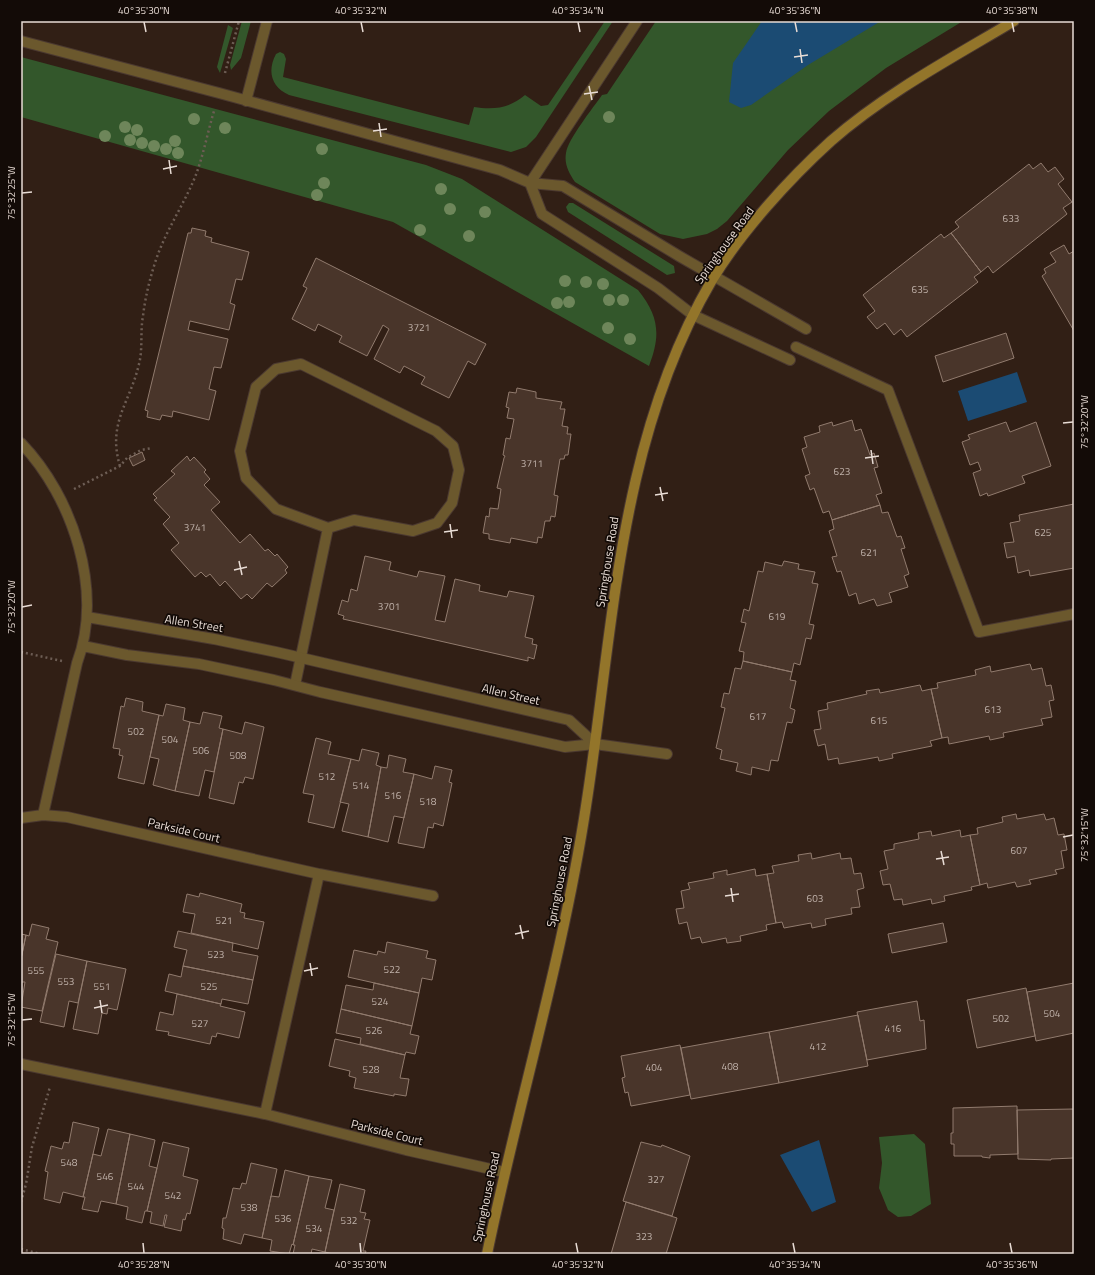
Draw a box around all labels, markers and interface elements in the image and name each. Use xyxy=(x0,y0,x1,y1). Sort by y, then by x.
text: 40°35'30"N xyxy=(118,3,170,18)
text: 40°35'32"N xyxy=(335,3,387,18)
text: 40°35'34"N xyxy=(552,3,604,18)
text: 40°35'36"N xyxy=(769,3,821,18)
text: 40°35'38"N xyxy=(986,3,1038,18)
text: 75°32'25"W xyxy=(4,166,19,220)
street label: Springhouse Road xyxy=(689,202,759,288)
house number: 633 xyxy=(1003,211,1019,226)
house number: 635 xyxy=(912,282,929,297)
house number: 3721 xyxy=(408,320,430,335)
text: 75°32'20"W xyxy=(1077,395,1092,449)
house number: 3711 xyxy=(521,456,543,471)
house number: 623 xyxy=(834,464,850,479)
street label: Springhouse Road xyxy=(590,515,624,609)
house number: 3741 xyxy=(184,520,206,535)
house number: 625 xyxy=(1035,525,1052,540)
house number: 621 xyxy=(861,545,877,560)
text: 75°32'20"W xyxy=(4,580,19,634)
house number: 3701 xyxy=(378,599,400,614)
street label: Allen Street xyxy=(163,609,225,637)
house number: 619 xyxy=(769,609,786,624)
street label: Allen Street xyxy=(480,678,543,710)
house number: 613 xyxy=(985,702,1001,717)
house number: 617 xyxy=(750,709,766,724)
house number: 615 xyxy=(871,713,888,728)
house number: 502 xyxy=(128,724,144,739)
house number: 504 xyxy=(162,732,179,747)
house number: 506 xyxy=(193,743,210,758)
house number: 508 xyxy=(230,748,247,763)
house number: 512 xyxy=(319,769,335,784)
house number: 514 xyxy=(353,778,370,793)
house number: 516 xyxy=(385,788,402,803)
house number: 518 xyxy=(420,794,437,809)
text: 75°32'15"W xyxy=(1077,808,1092,862)
street label: Parkside Court xyxy=(146,812,223,848)
street label: Springhouse Road xyxy=(541,835,577,929)
house number: 607 xyxy=(1011,843,1027,858)
house number: 603 xyxy=(807,891,823,906)
house number: 521 xyxy=(216,913,232,928)
house number: 523 xyxy=(208,947,224,962)
house number: 522 xyxy=(384,962,400,977)
house number: 555 xyxy=(28,963,45,978)
house number: 553 xyxy=(58,974,74,989)
house number: 551 xyxy=(94,979,110,994)
house number: 525 xyxy=(201,979,218,994)
text: 75°32'15"W xyxy=(4,993,19,1047)
house number: 524 xyxy=(372,994,389,1009)
house number: 504 xyxy=(1044,1006,1061,1021)
house number: 502 xyxy=(993,1011,1009,1026)
house number: 527 xyxy=(192,1016,208,1031)
house number: 416 xyxy=(885,1021,902,1036)
house number: 526 xyxy=(366,1023,383,1038)
house number: 412 xyxy=(810,1039,826,1054)
house number: 408 xyxy=(722,1059,739,1074)
house number: 404 xyxy=(646,1060,663,1075)
house number: 528 xyxy=(363,1062,380,1077)
street label: Parkside Court xyxy=(349,1114,426,1150)
street label: Springhouse Road xyxy=(467,1150,505,1244)
house number: 548 xyxy=(61,1155,78,1170)
house number: 546 xyxy=(97,1169,114,1184)
house number: 327 xyxy=(648,1172,664,1187)
house number: 544 xyxy=(128,1179,145,1194)
house number: 542 xyxy=(165,1188,181,1203)
house number: 538 xyxy=(241,1200,258,1215)
house number: 536 xyxy=(275,1211,292,1226)
house number: 532 xyxy=(341,1213,357,1228)
house number: 534 xyxy=(306,1221,323,1236)
house number: 323 xyxy=(636,1229,652,1244)
text: 40°35'28"N xyxy=(118,1257,170,1272)
text: 40°35'30"N xyxy=(335,1257,387,1272)
text: 40°35'32"N xyxy=(552,1257,604,1272)
text: 40°35'34"N xyxy=(769,1257,821,1272)
text: 40°35'36"N xyxy=(986,1257,1038,1272)

